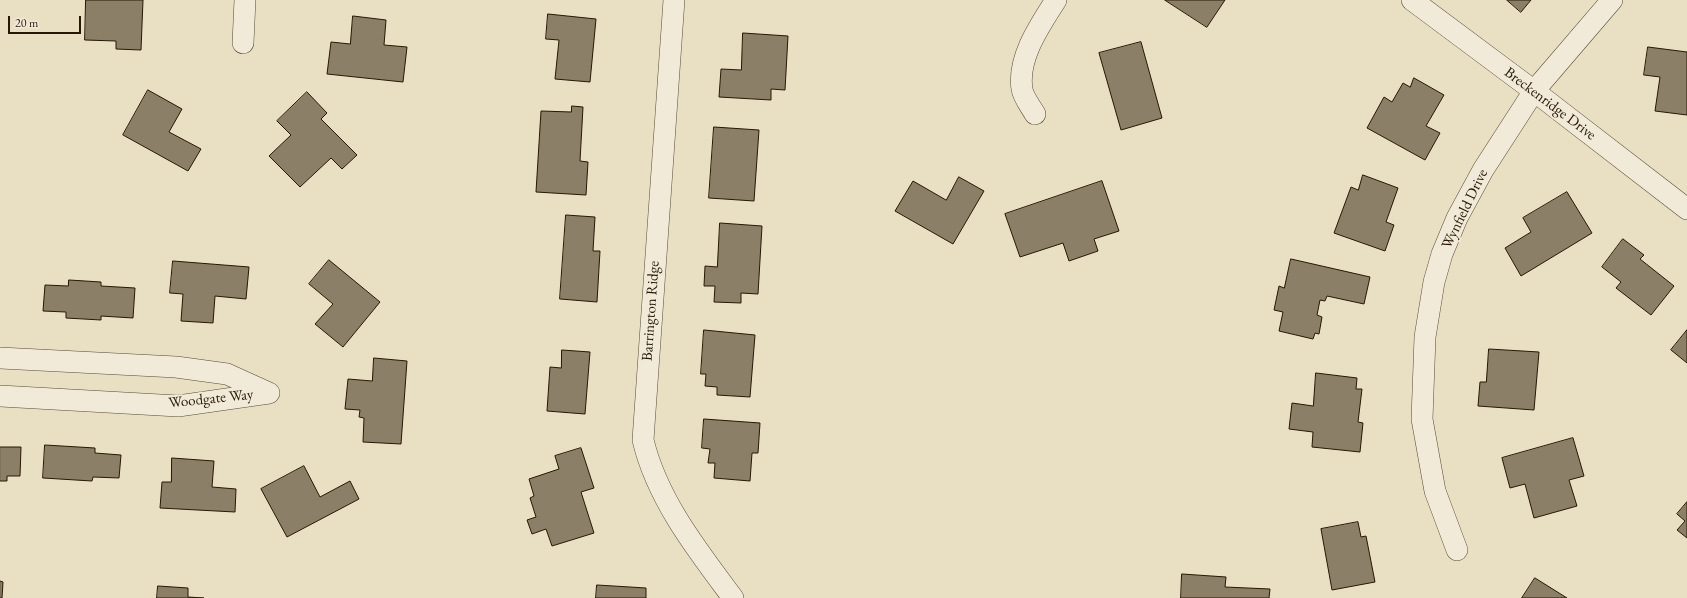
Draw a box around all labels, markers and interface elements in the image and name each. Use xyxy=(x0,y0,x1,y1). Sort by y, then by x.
scale bar xyxy=(10,8,83,34)
text: 20 m xyxy=(15,15,38,31)
street label: Breckenridge Drive xyxy=(1501,64,1599,144)
street label: Wynfield Drive xyxy=(1438,166,1492,252)
street label: Barrington Ridge xyxy=(639,260,663,362)
street label: Woodgate Way xyxy=(168,386,254,412)

